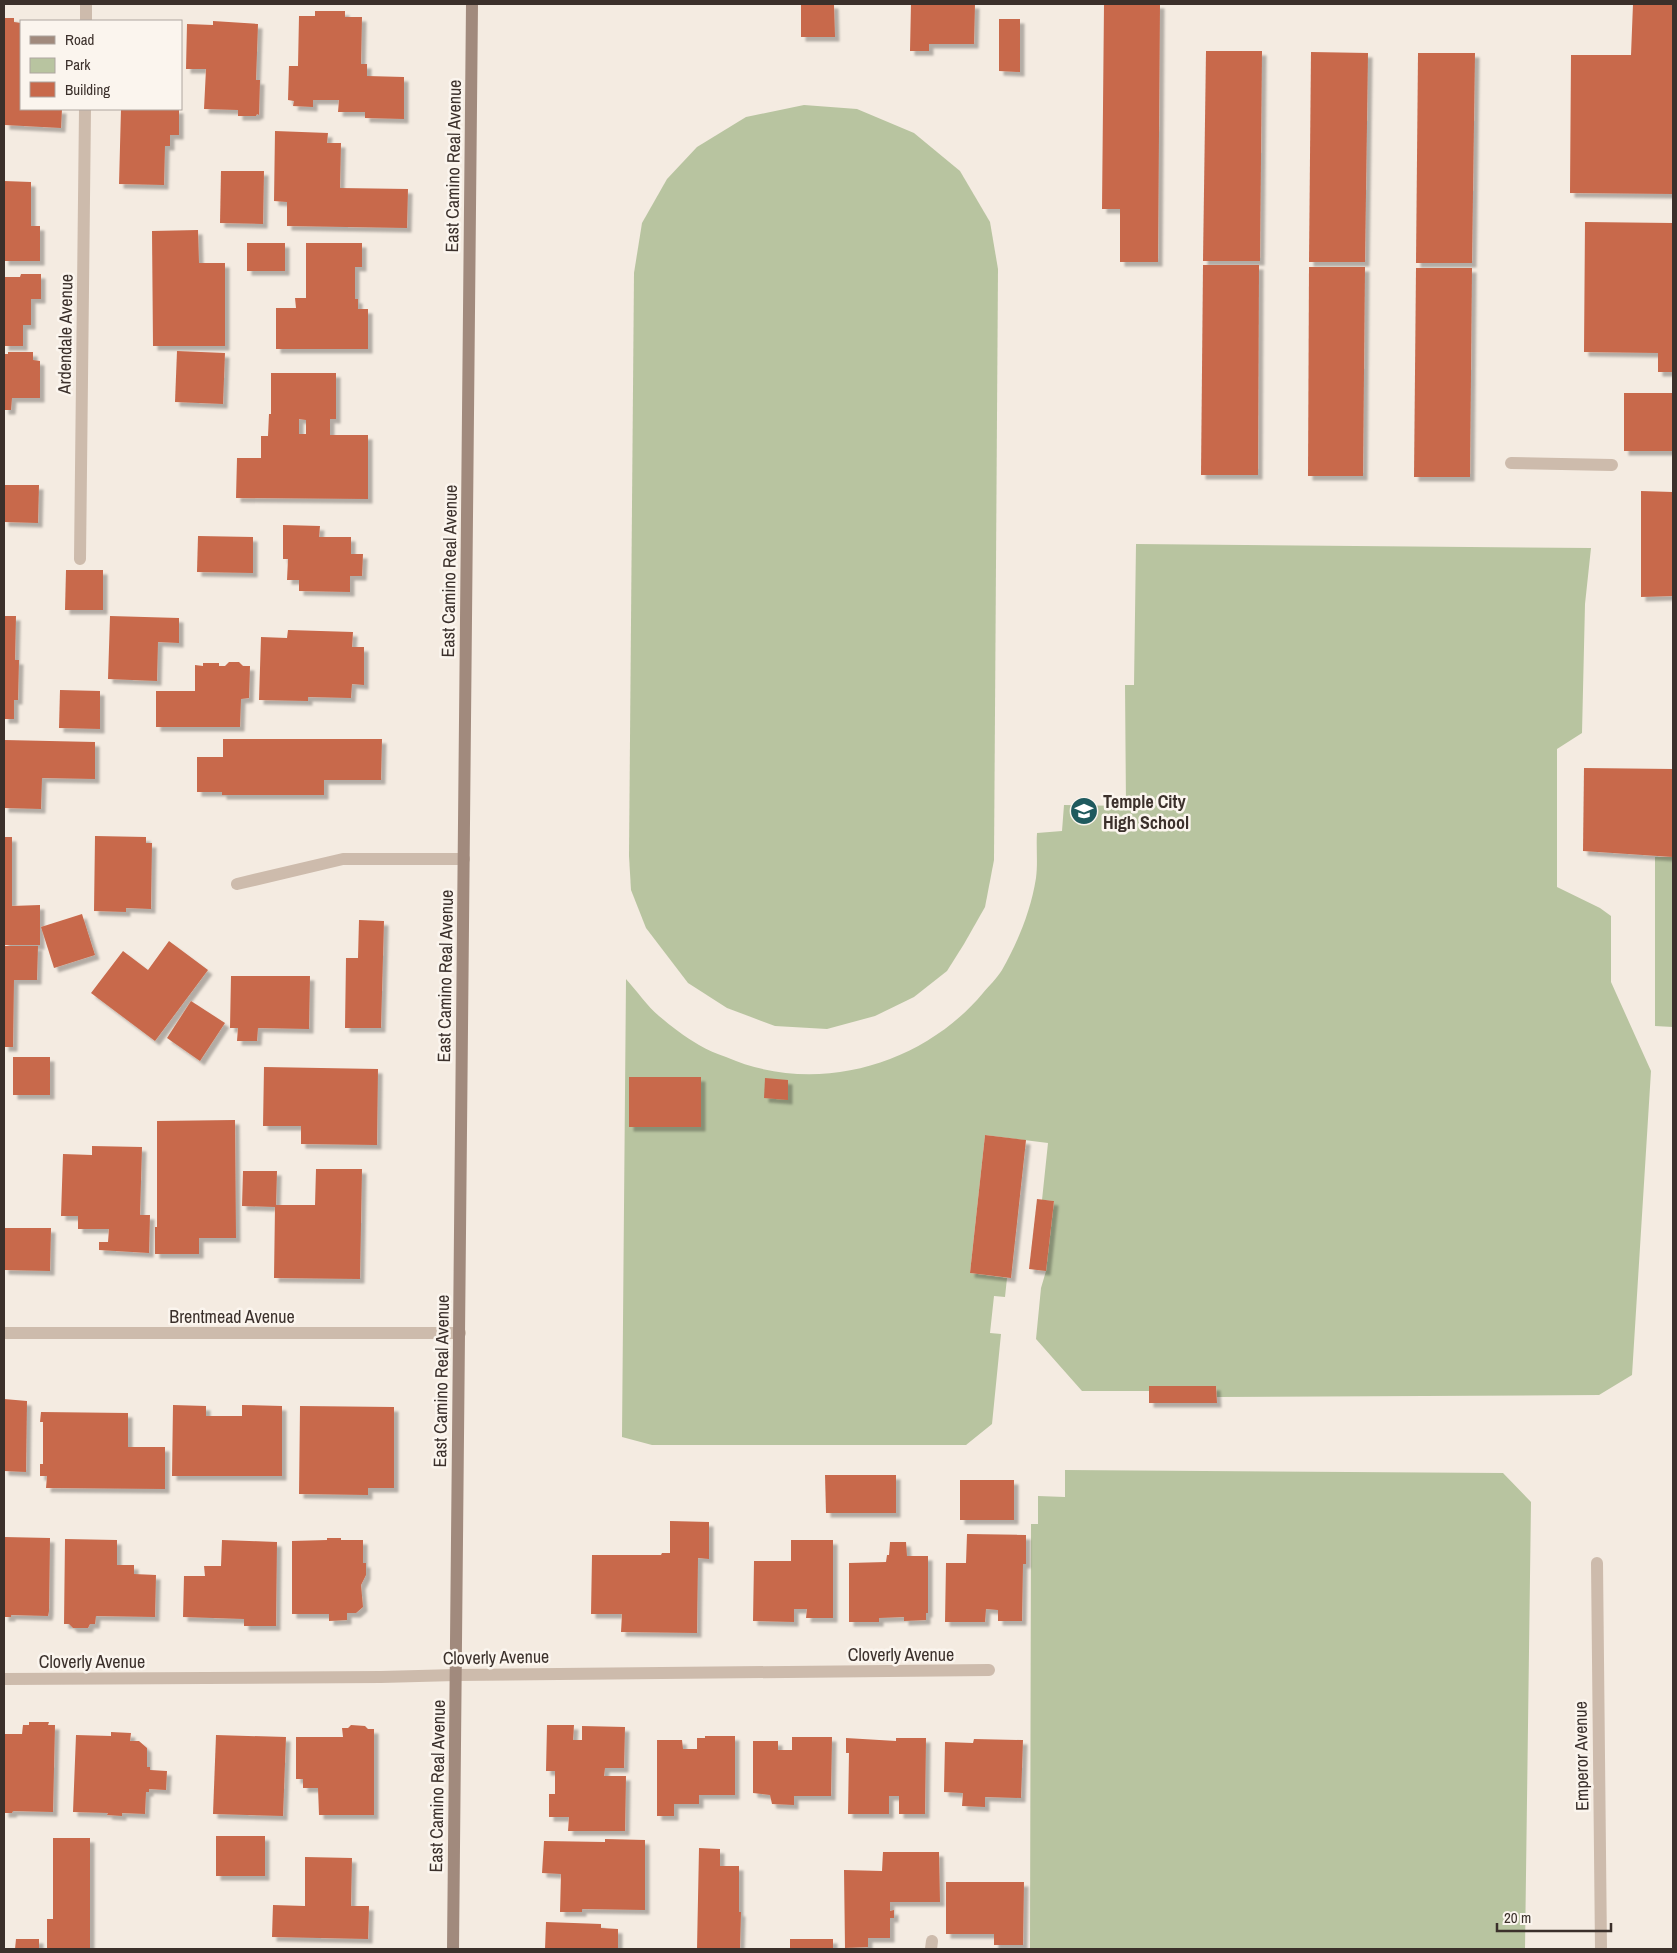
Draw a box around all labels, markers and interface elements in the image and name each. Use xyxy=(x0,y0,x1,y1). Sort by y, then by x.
legend xyxy=(20,20,182,110)
text: Road xyxy=(65,29,94,50)
text: Park xyxy=(65,54,91,75)
text: Building xyxy=(65,79,110,100)
street label: East Camino Real Avenue xyxy=(439,79,467,253)
street label: Ardendale Avenue xyxy=(51,274,79,395)
street label: East Camino Real Avenue xyxy=(435,484,463,658)
place label: Temple City High School xyxy=(1103,789,1189,835)
school or university icon: Temple City High School xyxy=(1069,796,1099,826)
street label: East Camino Real Avenue xyxy=(431,889,459,1063)
street label: East Camino Real Avenue xyxy=(427,1294,455,1468)
street label: Brentmead Avenue xyxy=(169,1304,295,1329)
street label: Cloverly Avenue xyxy=(848,1642,954,1667)
street label: Cloverly Avenue xyxy=(443,1644,549,1670)
street label: Cloverly Avenue xyxy=(39,1649,145,1674)
street label: East Camino Real Avenue xyxy=(423,1699,451,1873)
street label: Emperor Avenue xyxy=(1568,1701,1594,1811)
scale bar xyxy=(1497,1900,1611,1932)
text: 20 m xyxy=(1504,1907,1531,1928)

